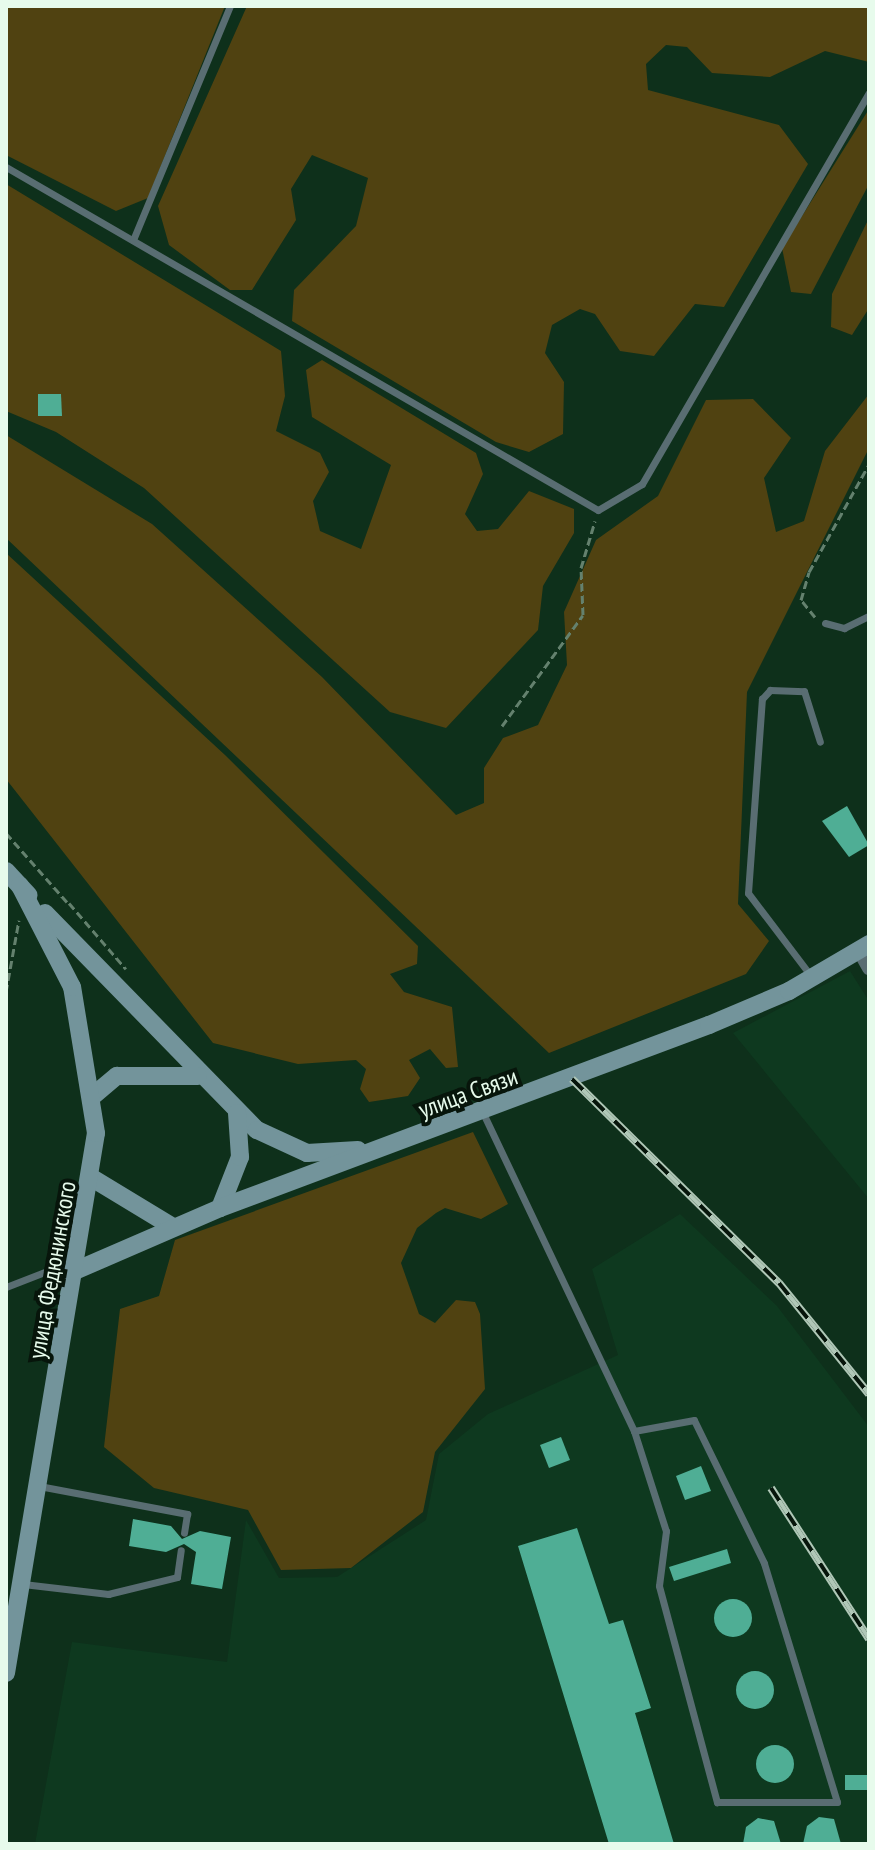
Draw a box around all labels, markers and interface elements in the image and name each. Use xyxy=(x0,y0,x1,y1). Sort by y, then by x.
street label: улица Связи xyxy=(415,1062,521,1124)
street label: улица Федюнинского xyxy=(22,1179,82,1361)

